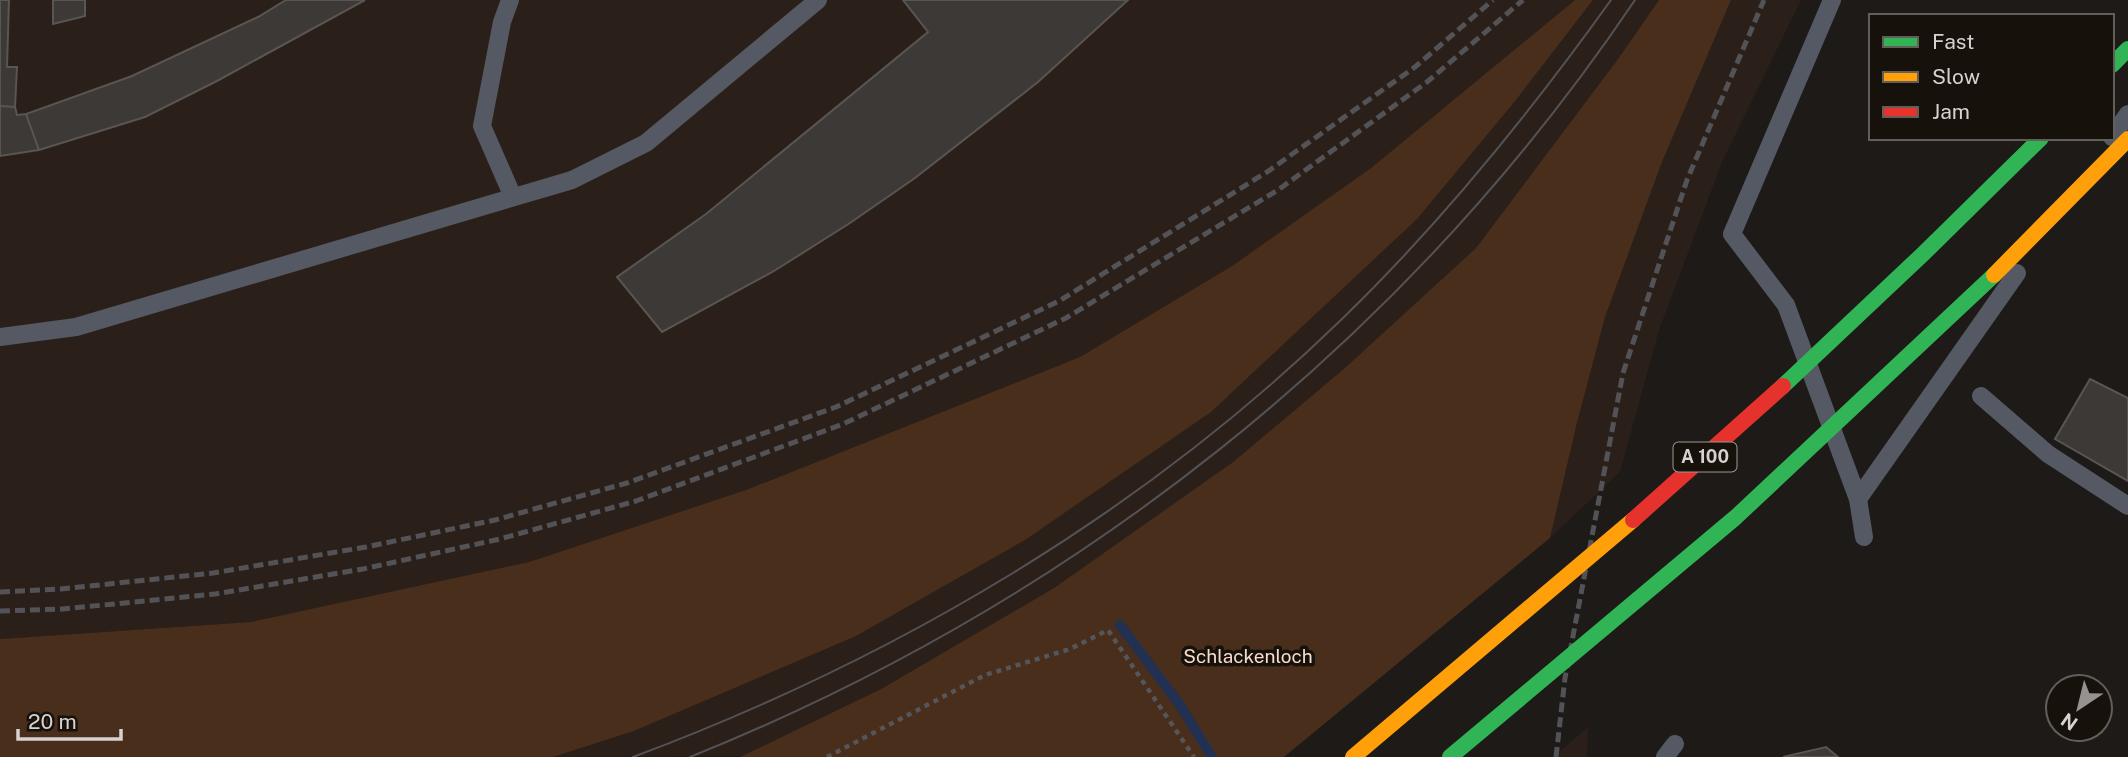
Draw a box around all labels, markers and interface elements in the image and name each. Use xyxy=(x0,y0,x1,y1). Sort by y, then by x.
legend xyxy=(1869,14,2114,140)
text: Fast xyxy=(1932,29,1974,54)
text: Slow xyxy=(1932,64,1980,89)
text: Jam xyxy=(1932,99,1970,124)
road number: A 100 xyxy=(1674,443,1736,472)
park label: Schlackenloch xyxy=(1183,645,1313,667)
north arrow xyxy=(2044,673,2114,743)
scale bar xyxy=(18,698,121,742)
text: 20 m xyxy=(28,709,77,734)
text: N xyxy=(2057,709,2082,735)

